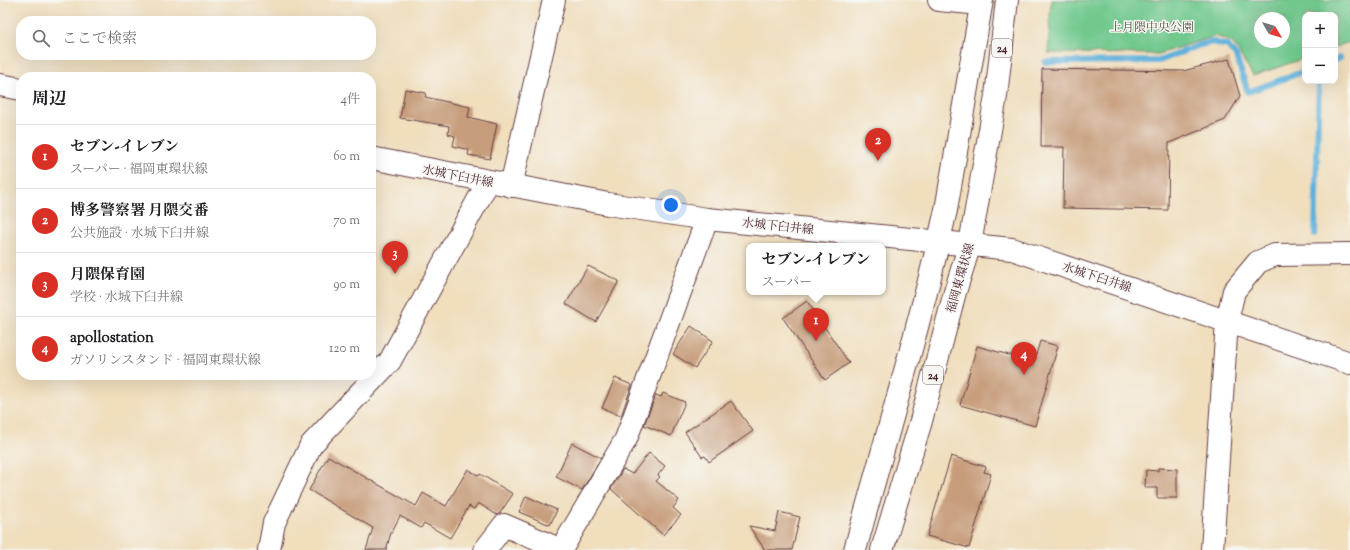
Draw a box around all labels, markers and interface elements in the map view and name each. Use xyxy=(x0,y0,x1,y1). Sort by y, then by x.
north arrow xyxy=(1254,12,1290,48)
map controls xyxy=(1302,12,1338,84)
button: + xyxy=(1302,12,1338,48)
search box xyxy=(16,16,376,60)
park label: 上月隈中央公園 xyxy=(1110,19,1194,37)
icon: search xyxy=(30,27,52,49)
text: ここで検索 xyxy=(62,29,137,50)
road number: 24 xyxy=(992,39,1012,57)
button: − xyxy=(1302,48,1338,84)
text: 周辺 xyxy=(32,88,66,112)
text: 4件 xyxy=(340,91,360,109)
pin: 2 xyxy=(865,128,891,161)
text: セブン-イレブン xyxy=(70,137,179,158)
text: 1 xyxy=(43,148,47,166)
text: 60 m xyxy=(333,148,360,166)
text: スーパー · 福岡東環状線 xyxy=(70,161,208,179)
street label: 水城下臼井線 xyxy=(421,161,495,193)
your location xyxy=(661,195,681,215)
text: 博多警察署 月隈交番 xyxy=(70,201,208,222)
text: 2 xyxy=(42,212,48,230)
text: 70 m xyxy=(333,212,360,230)
street label: 水城下臼井線 xyxy=(741,214,815,240)
text: 公共施設 · 水城下臼井線 xyxy=(70,225,209,243)
pin: 3 xyxy=(382,241,408,274)
street label: 福岡東環状線 xyxy=(942,241,980,315)
popup xyxy=(746,243,886,295)
text: セブン-イレブン xyxy=(762,250,870,271)
street label: 水城下臼井線 xyxy=(1060,258,1134,298)
text: 月隈保育園 xyxy=(70,265,145,286)
text: スーパー xyxy=(762,274,812,292)
text: 3 xyxy=(42,276,48,294)
text: 90 m xyxy=(333,276,360,294)
text: 学校 · 水城下臼井線 xyxy=(70,289,183,307)
pin: 1 xyxy=(803,308,829,341)
text: apollostation xyxy=(70,328,154,349)
text: 4 xyxy=(42,340,48,358)
text: 120 m xyxy=(329,340,360,358)
pin: 4 xyxy=(1011,342,1037,375)
text: ガソリンスタンド · 福岡東環状線 xyxy=(70,352,260,370)
road number: 24 xyxy=(923,366,943,384)

